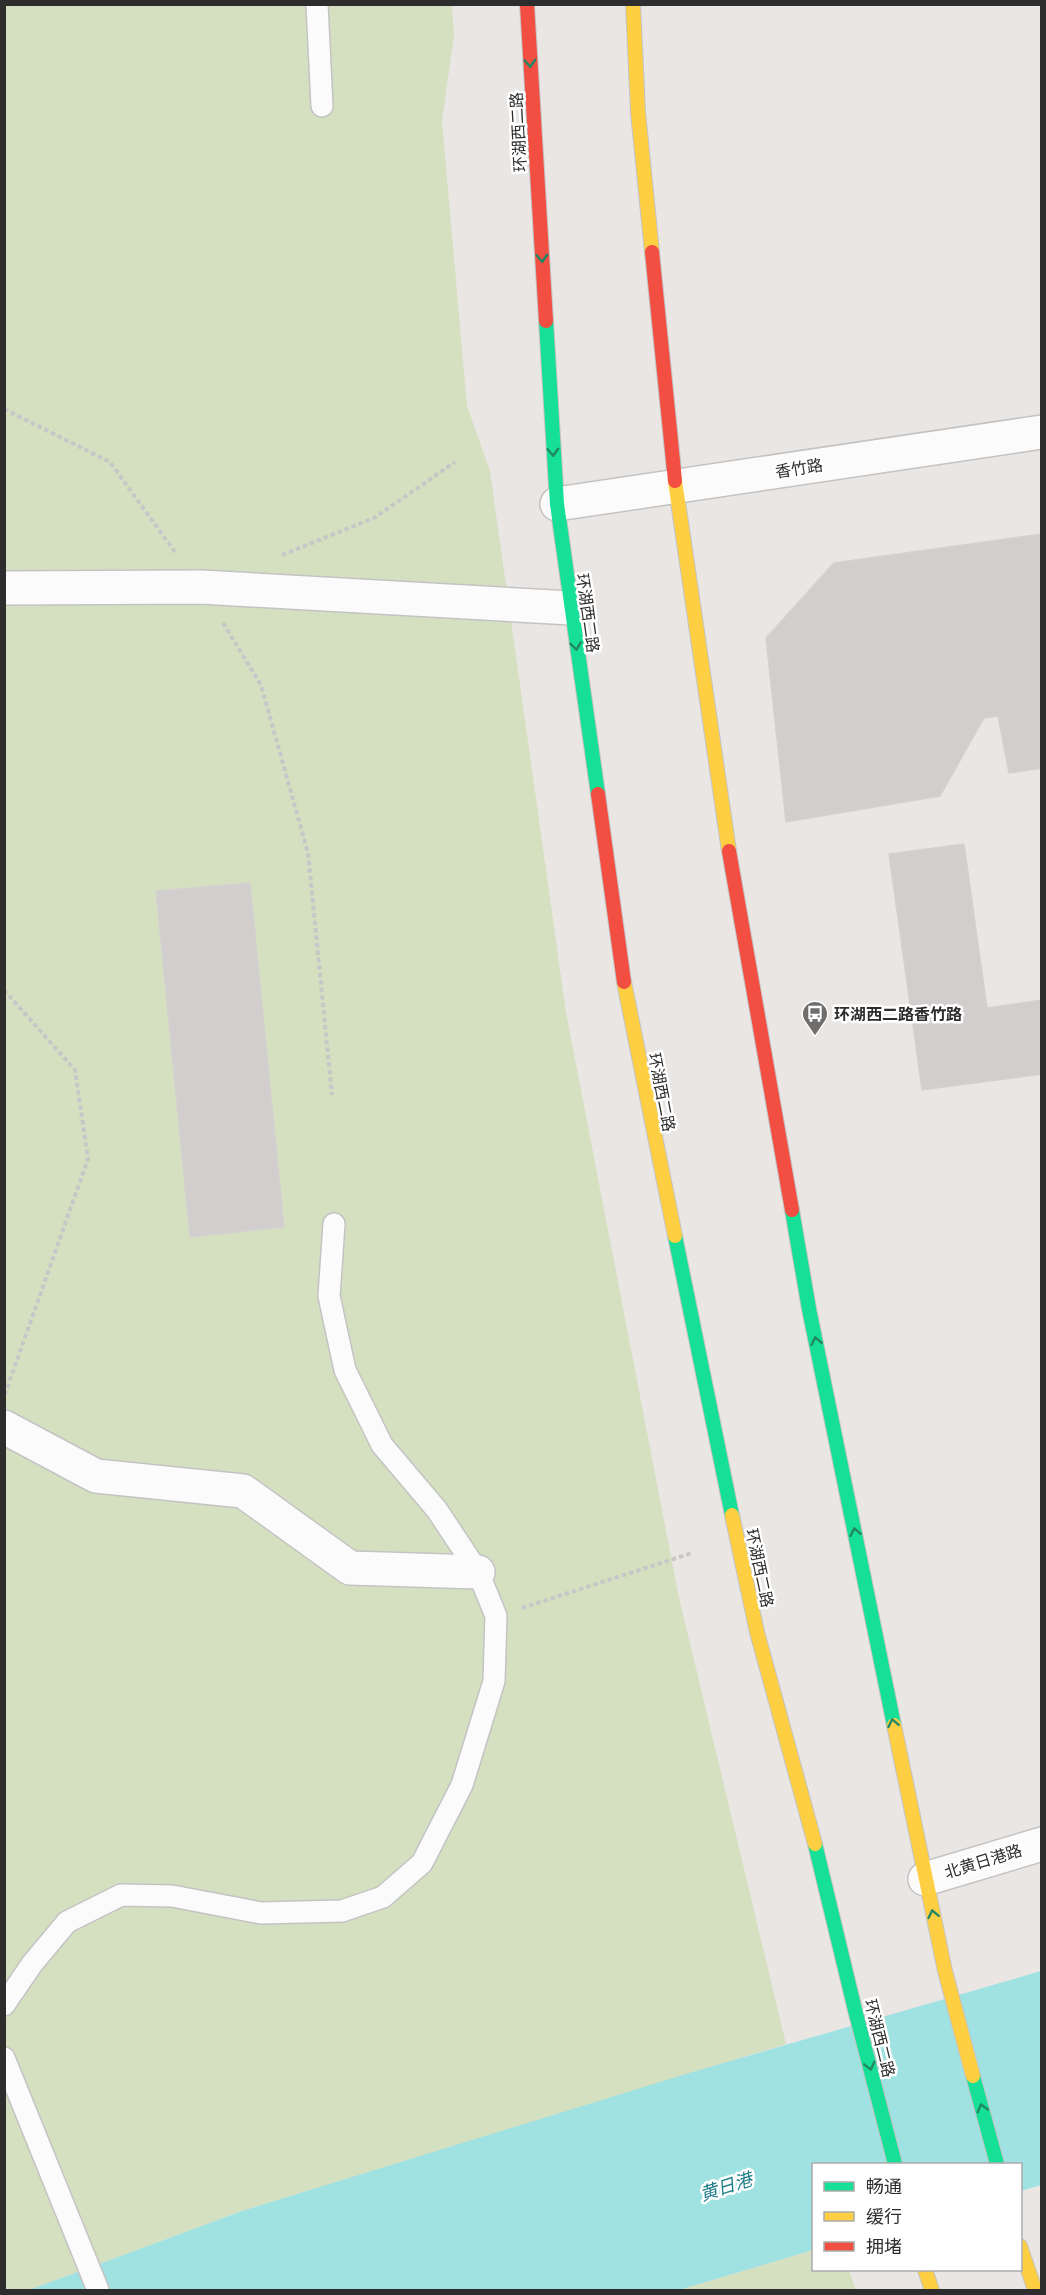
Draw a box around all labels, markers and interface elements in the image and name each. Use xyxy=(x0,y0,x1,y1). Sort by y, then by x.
one-way arrow xyxy=(524,58,537,67)
street label: 环湖西二路 xyxy=(507,92,530,172)
one-way arrow xyxy=(535,253,548,262)
one-way arrow xyxy=(547,448,560,457)
street label: 香竹路 xyxy=(774,455,824,482)
street label: 环湖西二路 xyxy=(573,572,602,654)
one-way arrow xyxy=(570,641,582,650)
bus stop icon: 环湖西二路香竹路 xyxy=(800,999,830,1037)
place label: 环湖西二路香竹路 xyxy=(834,1005,962,1024)
street label: 环湖西二路 xyxy=(645,1051,678,1133)
one-way arrow xyxy=(810,1336,823,1346)
street label: 环湖西二路 xyxy=(742,1527,777,1609)
one-way arrow xyxy=(849,1527,862,1537)
one-way arrow xyxy=(888,1718,901,1728)
street label: 北黄日港路 xyxy=(942,1841,1024,1882)
one-way arrow xyxy=(927,1909,940,1919)
street label: 环湖西二路 xyxy=(861,1997,898,2079)
one-way arrow xyxy=(862,2061,875,2071)
one-way arrow xyxy=(976,2103,989,2113)
legend xyxy=(812,2163,1022,2271)
water label: 黄日港 xyxy=(697,2167,758,2205)
text: 畅通 xyxy=(866,2176,902,2197)
text: 缓行 xyxy=(866,2206,902,2227)
text: 拥堵 xyxy=(866,2236,902,2257)

